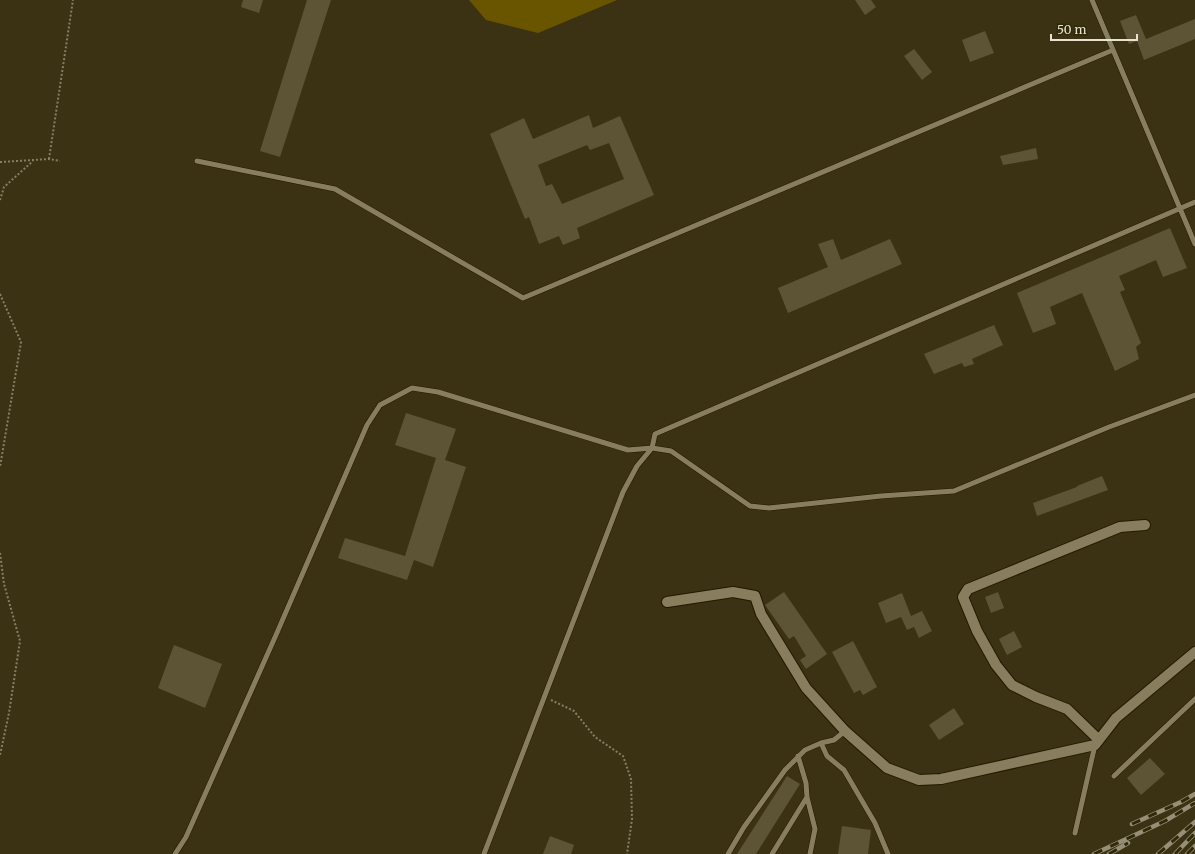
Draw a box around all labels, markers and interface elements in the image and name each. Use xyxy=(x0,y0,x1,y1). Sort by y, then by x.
scale bar xyxy=(1051,16,1137,42)
text: 50 m xyxy=(1057,22,1086,37)

